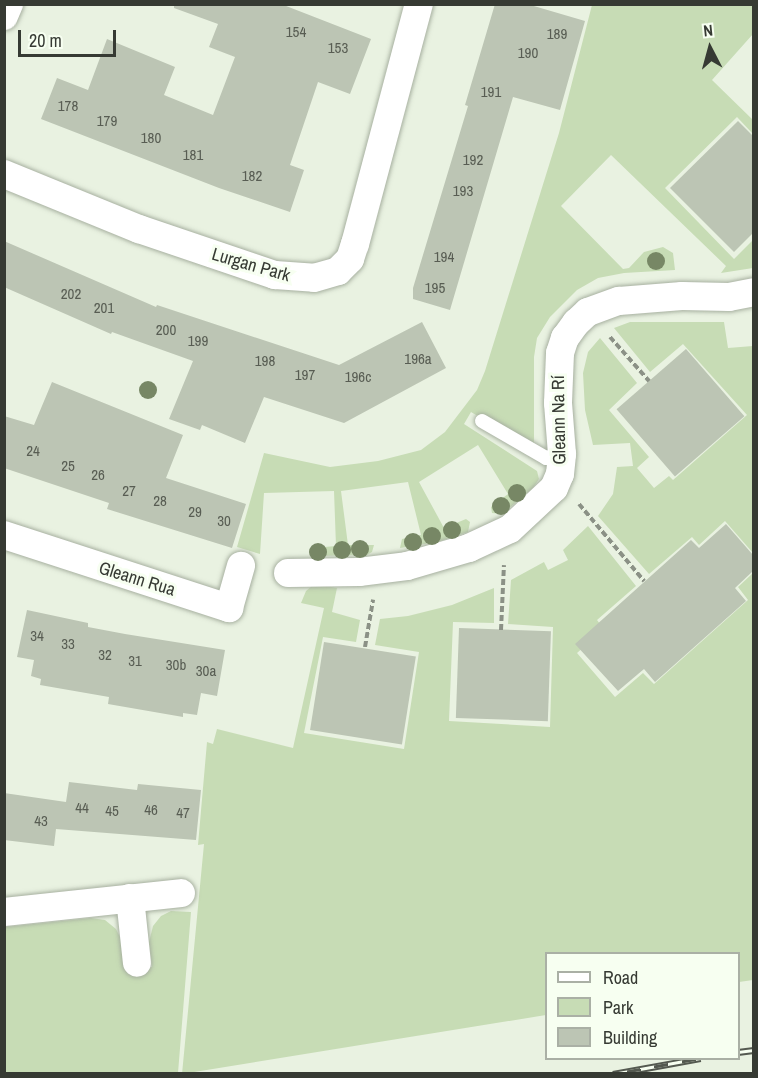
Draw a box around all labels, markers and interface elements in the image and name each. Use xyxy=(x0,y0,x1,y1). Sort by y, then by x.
scale bar xyxy=(21,18,118,56)
north arrow xyxy=(680,18,740,78)
text: N xyxy=(702,19,714,42)
house number: 154 xyxy=(286,23,306,41)
house number: 189 xyxy=(547,25,567,43)
text: 20 m xyxy=(29,28,62,53)
house number: 153 xyxy=(328,39,348,57)
house number: 190 xyxy=(518,44,538,62)
house number: 191 xyxy=(481,83,501,101)
house number: 178 xyxy=(58,97,78,115)
house number: 179 xyxy=(97,112,117,130)
house number: 180 xyxy=(141,129,161,147)
house number: 181 xyxy=(183,146,203,164)
house number: 192 xyxy=(463,151,483,169)
house number: 182 xyxy=(242,167,262,185)
house number: 193 xyxy=(453,182,473,200)
street label: Lurgan Park xyxy=(209,244,293,286)
house number: 194 xyxy=(434,248,454,266)
house number: 195 xyxy=(425,279,445,297)
house number: 202 xyxy=(61,285,81,303)
house number: 201 xyxy=(94,299,114,317)
house number: 200 xyxy=(156,321,176,339)
house number: 199 xyxy=(188,332,208,350)
house number: 196a xyxy=(404,350,432,368)
house number: 198 xyxy=(255,352,275,370)
house number: 197 xyxy=(295,366,315,384)
house number: 196c xyxy=(345,368,371,386)
street label: Gleann Na Rí xyxy=(547,375,571,465)
house number: 24 xyxy=(26,442,40,460)
house number: 25 xyxy=(61,457,75,475)
house number: 26 xyxy=(91,466,105,484)
house number: 27 xyxy=(122,482,136,500)
house number: 28 xyxy=(153,492,167,510)
house number: 29 xyxy=(188,503,202,521)
house number: 30 xyxy=(217,512,231,530)
street label: Gleann Rua xyxy=(96,557,178,601)
house number: 34 xyxy=(30,627,44,645)
house number: 33 xyxy=(61,635,75,653)
house number: 32 xyxy=(98,646,112,664)
house number: 31 xyxy=(128,652,142,670)
house number: 30b xyxy=(166,656,186,674)
house number: 30a xyxy=(196,662,216,680)
house number: 44 xyxy=(75,799,89,817)
house number: 46 xyxy=(144,801,158,819)
house number: 45 xyxy=(105,802,119,820)
house number: 47 xyxy=(176,804,190,822)
house number: 43 xyxy=(34,812,48,830)
legend xyxy=(545,952,740,1060)
text: Road xyxy=(603,965,638,990)
text: Park xyxy=(603,995,633,1020)
text: Building xyxy=(603,1025,657,1050)

